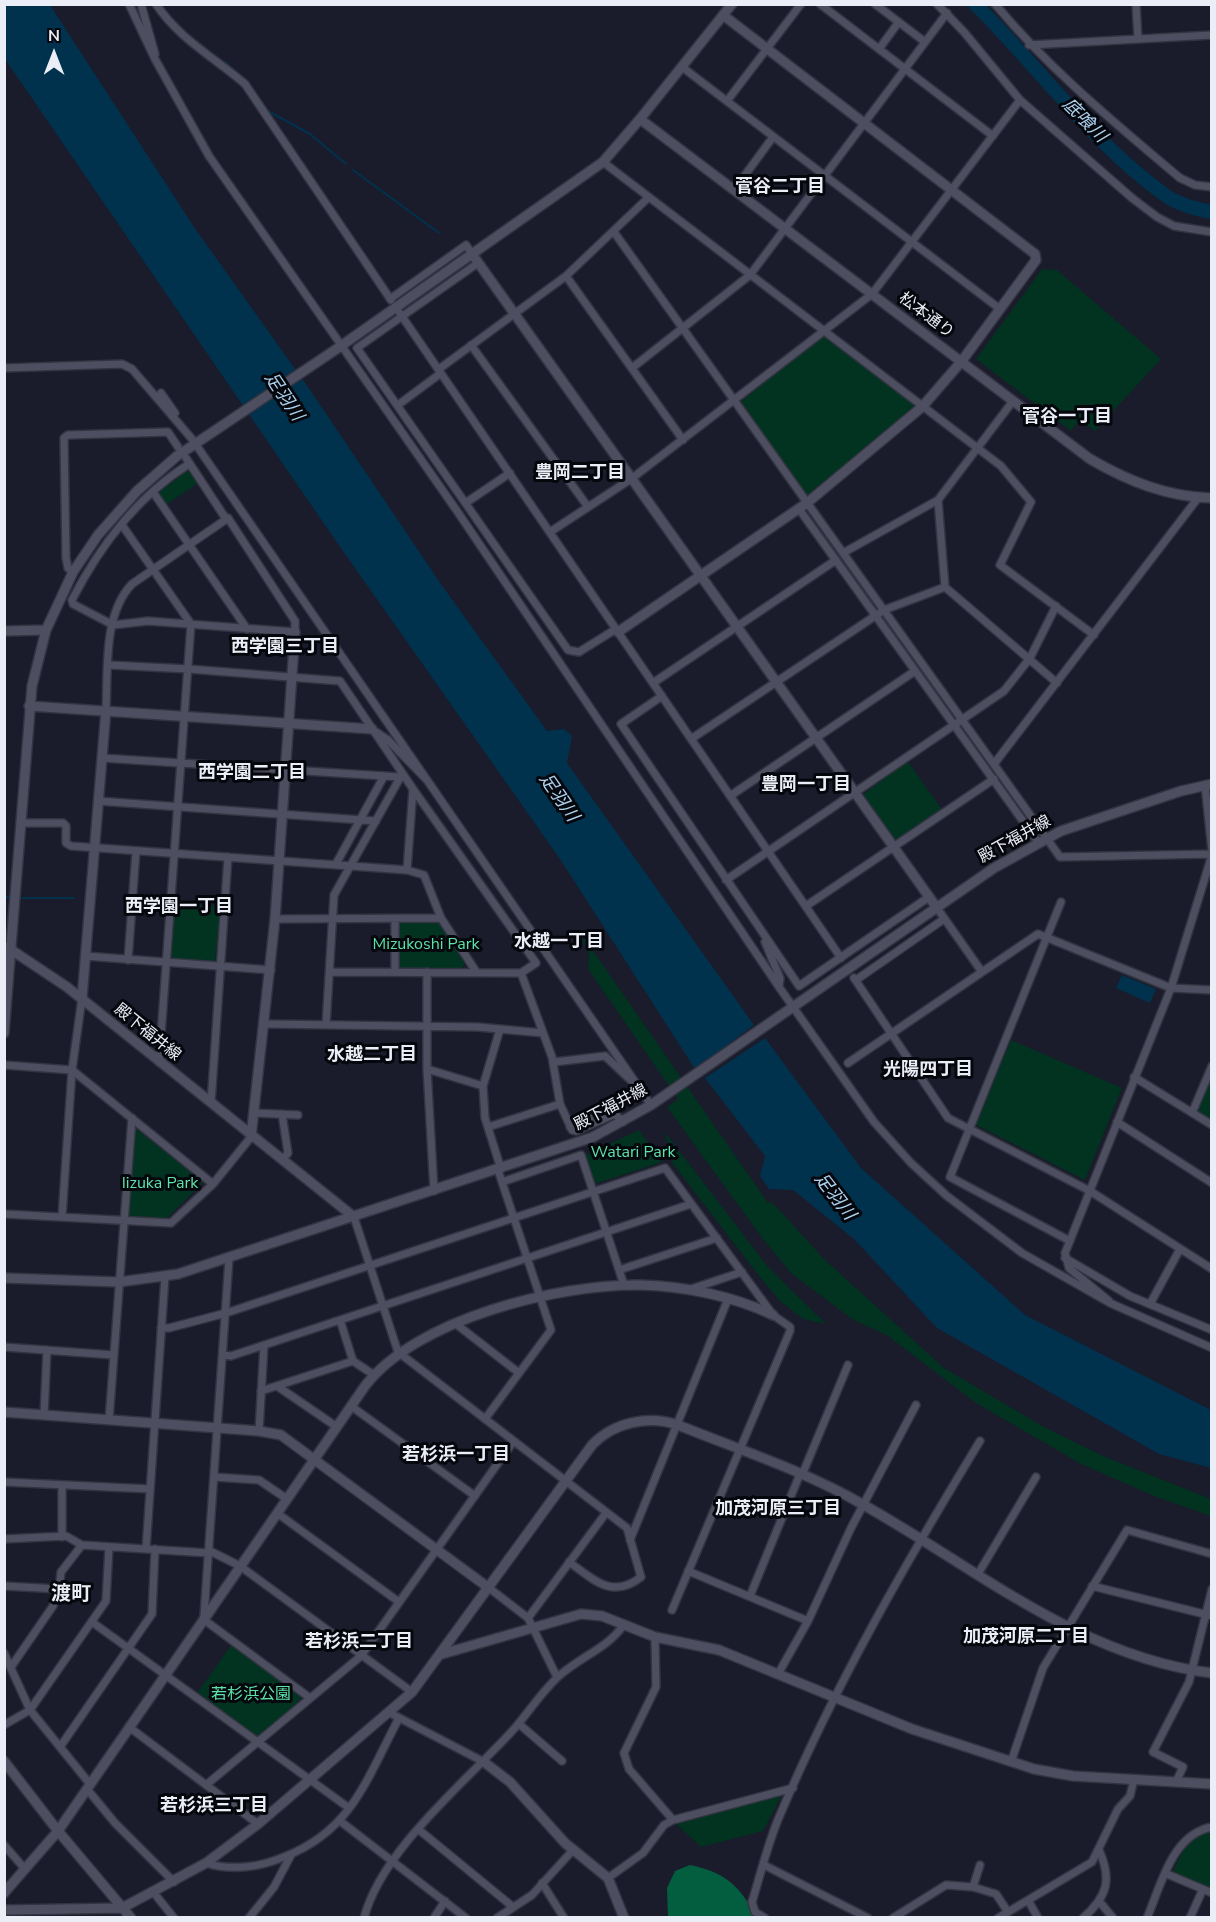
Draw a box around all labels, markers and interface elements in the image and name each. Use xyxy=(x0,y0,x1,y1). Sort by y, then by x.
north arrow xyxy=(24,24,84,84)
text: N xyxy=(48,25,60,47)
water label: 底喰川 xyxy=(1057,94,1111,148)
district label: 菅谷二丁目 xyxy=(735,177,825,199)
street label: 松本通り xyxy=(895,289,957,343)
water label: 足羽川 xyxy=(259,369,307,425)
district label: 菅谷一丁目 xyxy=(1022,407,1112,429)
district label: 豊岡二丁目 xyxy=(535,463,625,485)
district label: 西学園三丁目 xyxy=(231,637,339,659)
district label: 西学園二丁目 xyxy=(198,763,306,785)
water label: 足羽川 xyxy=(534,770,582,826)
district label: 豊岡一丁目 xyxy=(761,775,851,797)
street label: 殿下福井線 xyxy=(975,812,1055,868)
district label: 西学園一丁目 xyxy=(125,897,233,919)
district label: 水越一丁目 xyxy=(514,932,604,954)
park label: Mizukoshi Park xyxy=(372,935,480,955)
street label: 殿下福井線 xyxy=(110,1000,184,1066)
district label: 水越二丁目 xyxy=(327,1045,417,1067)
district label: 光陽四丁目 xyxy=(883,1060,973,1082)
street label: 殿下福井線 xyxy=(571,1081,651,1135)
park label: Watari Park xyxy=(591,1143,675,1163)
water label: 足羽川 xyxy=(809,1169,859,1225)
park label: Iizuka Park xyxy=(122,1174,198,1194)
district label: 若杉浜一丁目 xyxy=(402,1445,510,1467)
district label: 加茂河原三丁目 xyxy=(715,1499,841,1521)
district label: 渡町 xyxy=(51,1583,91,1607)
district label: 加茂河原二丁目 xyxy=(963,1627,1089,1649)
district label: 若杉浜二丁目 xyxy=(305,1632,413,1654)
park label: 若杉浜公園 xyxy=(211,1685,291,1705)
district label: 若杉浜三丁目 xyxy=(160,1796,268,1818)

